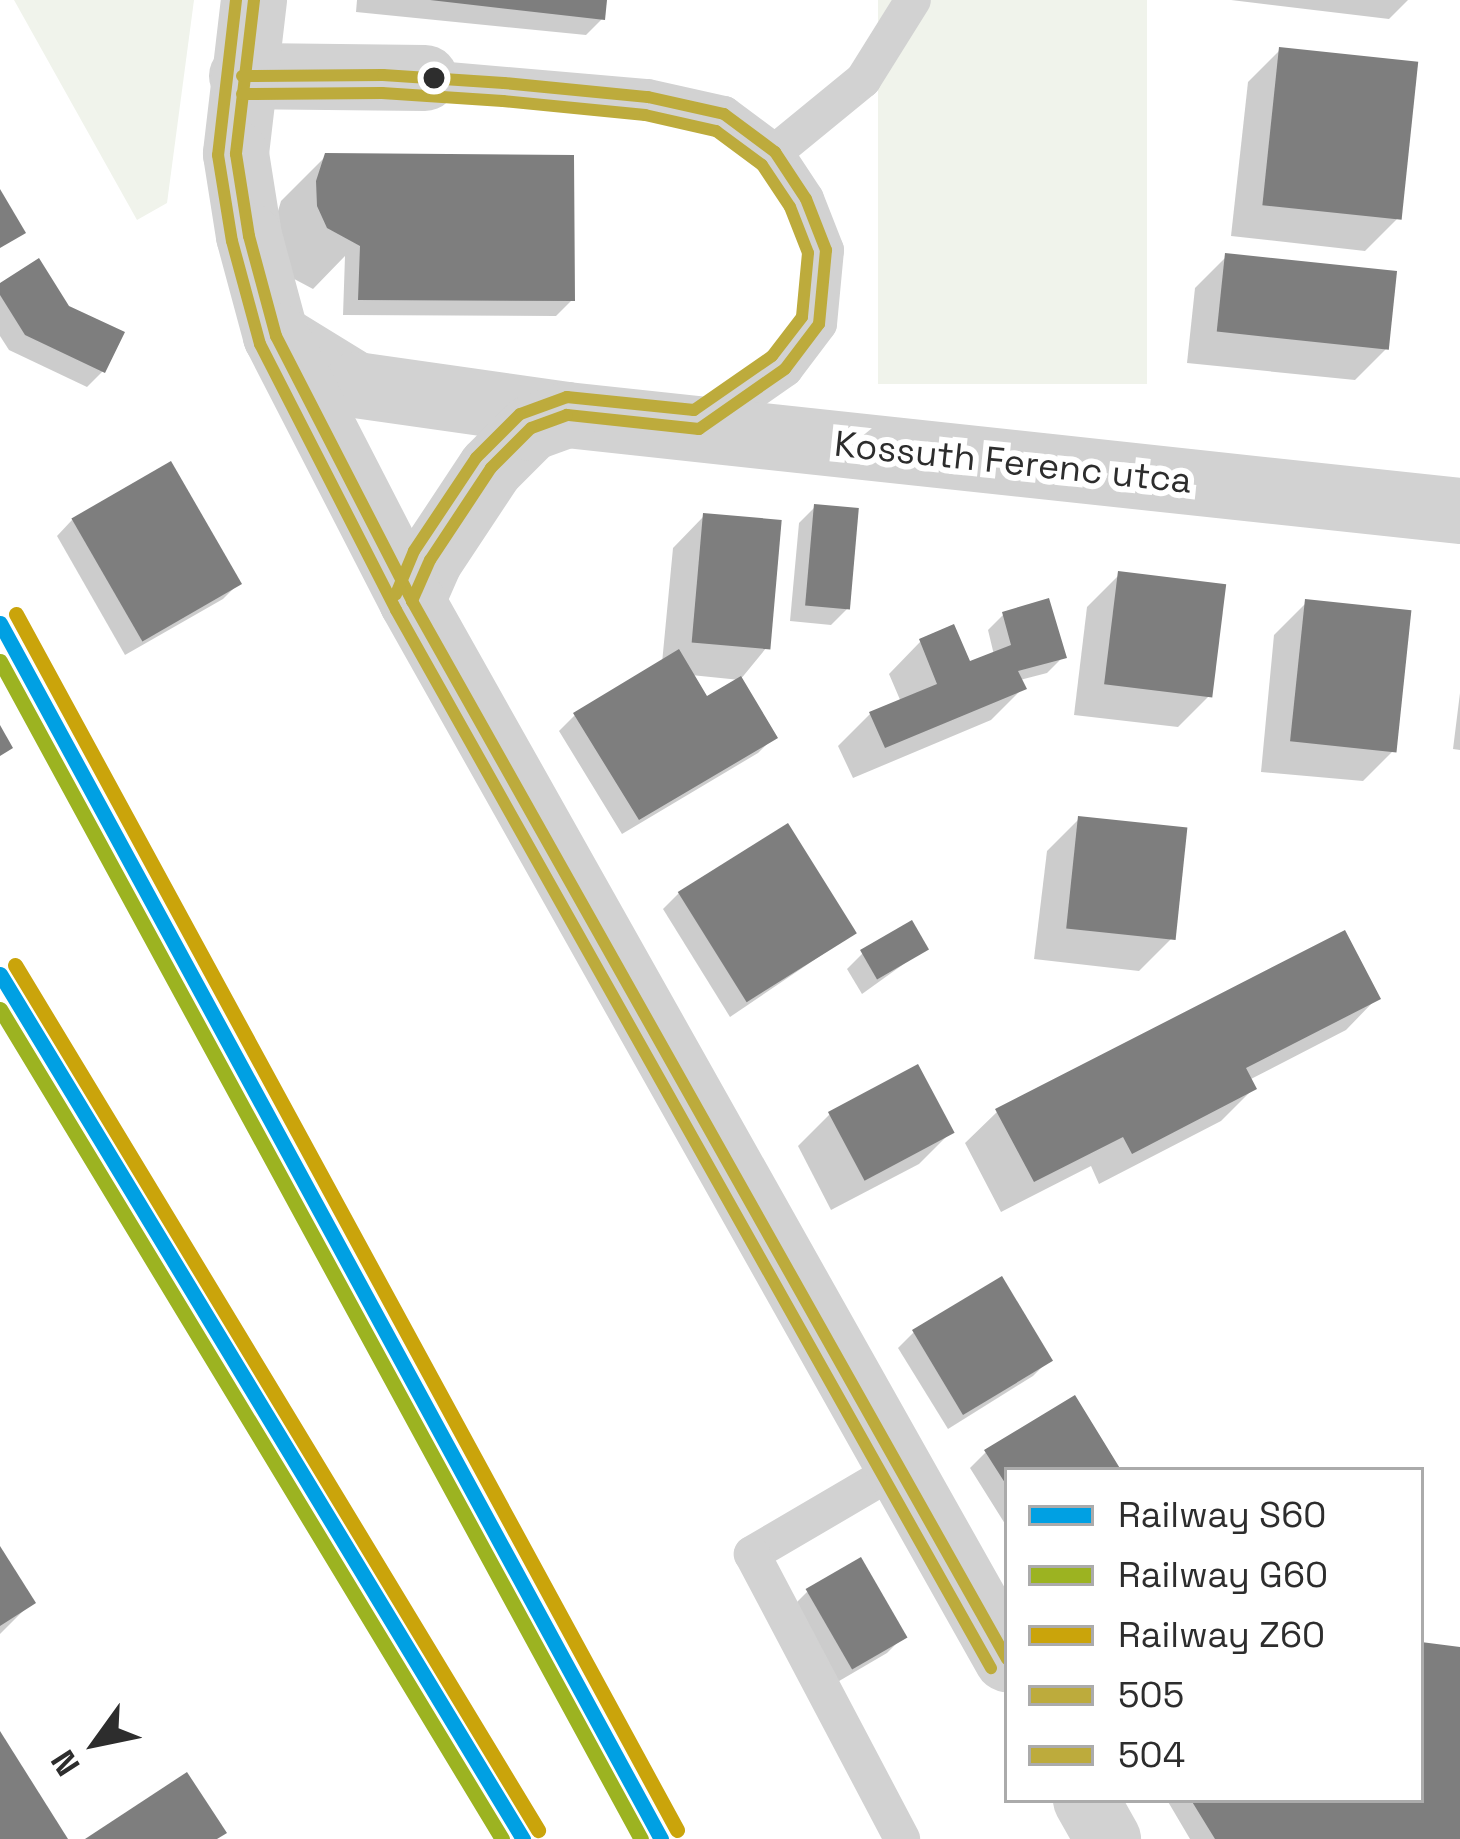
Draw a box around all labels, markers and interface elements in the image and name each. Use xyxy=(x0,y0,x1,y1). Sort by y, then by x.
unlabelled marker xyxy=(423,67,445,89)
street label: Kossuth Ferenc utca xyxy=(832,423,1194,503)
legend xyxy=(1004,1467,1424,1803)
text: Railway S60 xyxy=(1118,1492,1326,1538)
text: Railway G60 xyxy=(1118,1552,1328,1598)
text: Railway Z60 xyxy=(1118,1612,1325,1658)
text: 505 xyxy=(1118,1672,1184,1718)
north arrow xyxy=(36,1683,156,1803)
text: 504 xyxy=(1118,1732,1185,1778)
text: N xyxy=(42,1742,89,1783)

